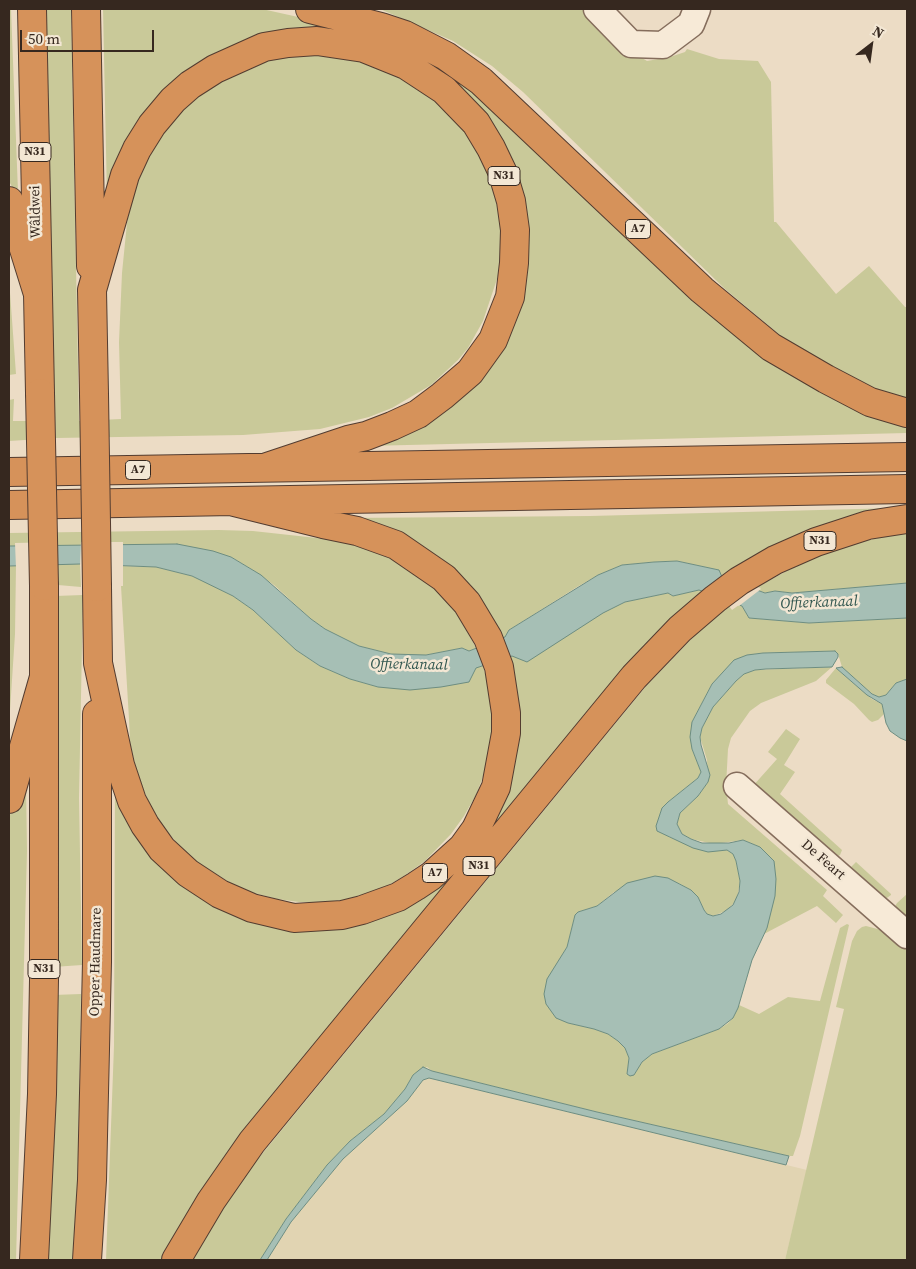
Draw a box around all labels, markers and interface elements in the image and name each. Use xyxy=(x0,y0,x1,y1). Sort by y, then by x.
scale bar xyxy=(22,20,156,52)
north arrow xyxy=(846,20,896,70)
text: N xyxy=(869,21,888,43)
text: 50 m xyxy=(28,28,60,49)
road number: N31 xyxy=(19,142,51,162)
road number: N31 xyxy=(488,167,520,186)
street label: Wâldwei xyxy=(27,185,45,239)
road number: A7 xyxy=(626,220,650,238)
road number: A7 xyxy=(126,460,150,480)
road number: N31 xyxy=(804,532,836,550)
water label: Offierkanaal xyxy=(780,593,858,613)
water label: Offierkanaal xyxy=(370,655,448,675)
street label: De Feart xyxy=(798,836,848,884)
road number: N31 xyxy=(463,856,495,876)
road number: A7 xyxy=(422,864,448,882)
street label: Opper Haudmare xyxy=(87,907,105,1017)
road number: N31 xyxy=(28,960,60,979)

